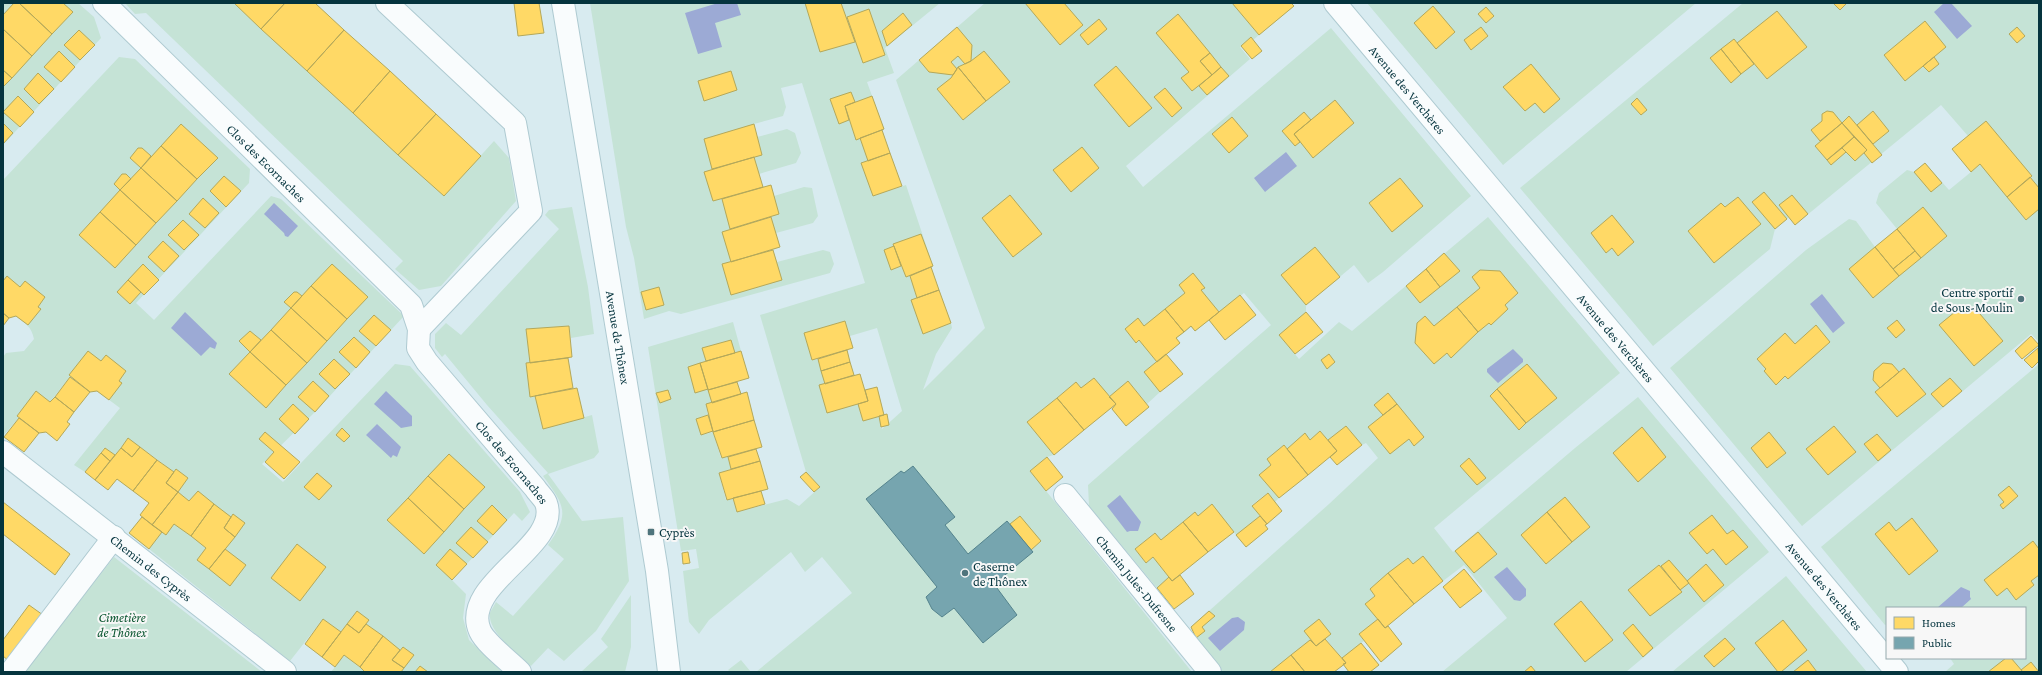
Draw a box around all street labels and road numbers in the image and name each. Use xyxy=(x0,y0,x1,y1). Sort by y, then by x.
street label: Avenue des Verchères xyxy=(1366,42,1449,137)
street label: Clos des Ecornaches xyxy=(224,121,309,205)
street label: Avenue de Thônex xyxy=(603,289,633,386)
street label: Avenue des Verchères xyxy=(1575,290,1658,385)
street label: Clos des Ecornaches xyxy=(473,417,552,506)
street label: Chemin des Cyprès xyxy=(107,531,195,604)
street label: Chemin Jules-Dufresne xyxy=(1093,532,1181,635)
street label: Avenue des Verchères xyxy=(1783,538,1866,633)

